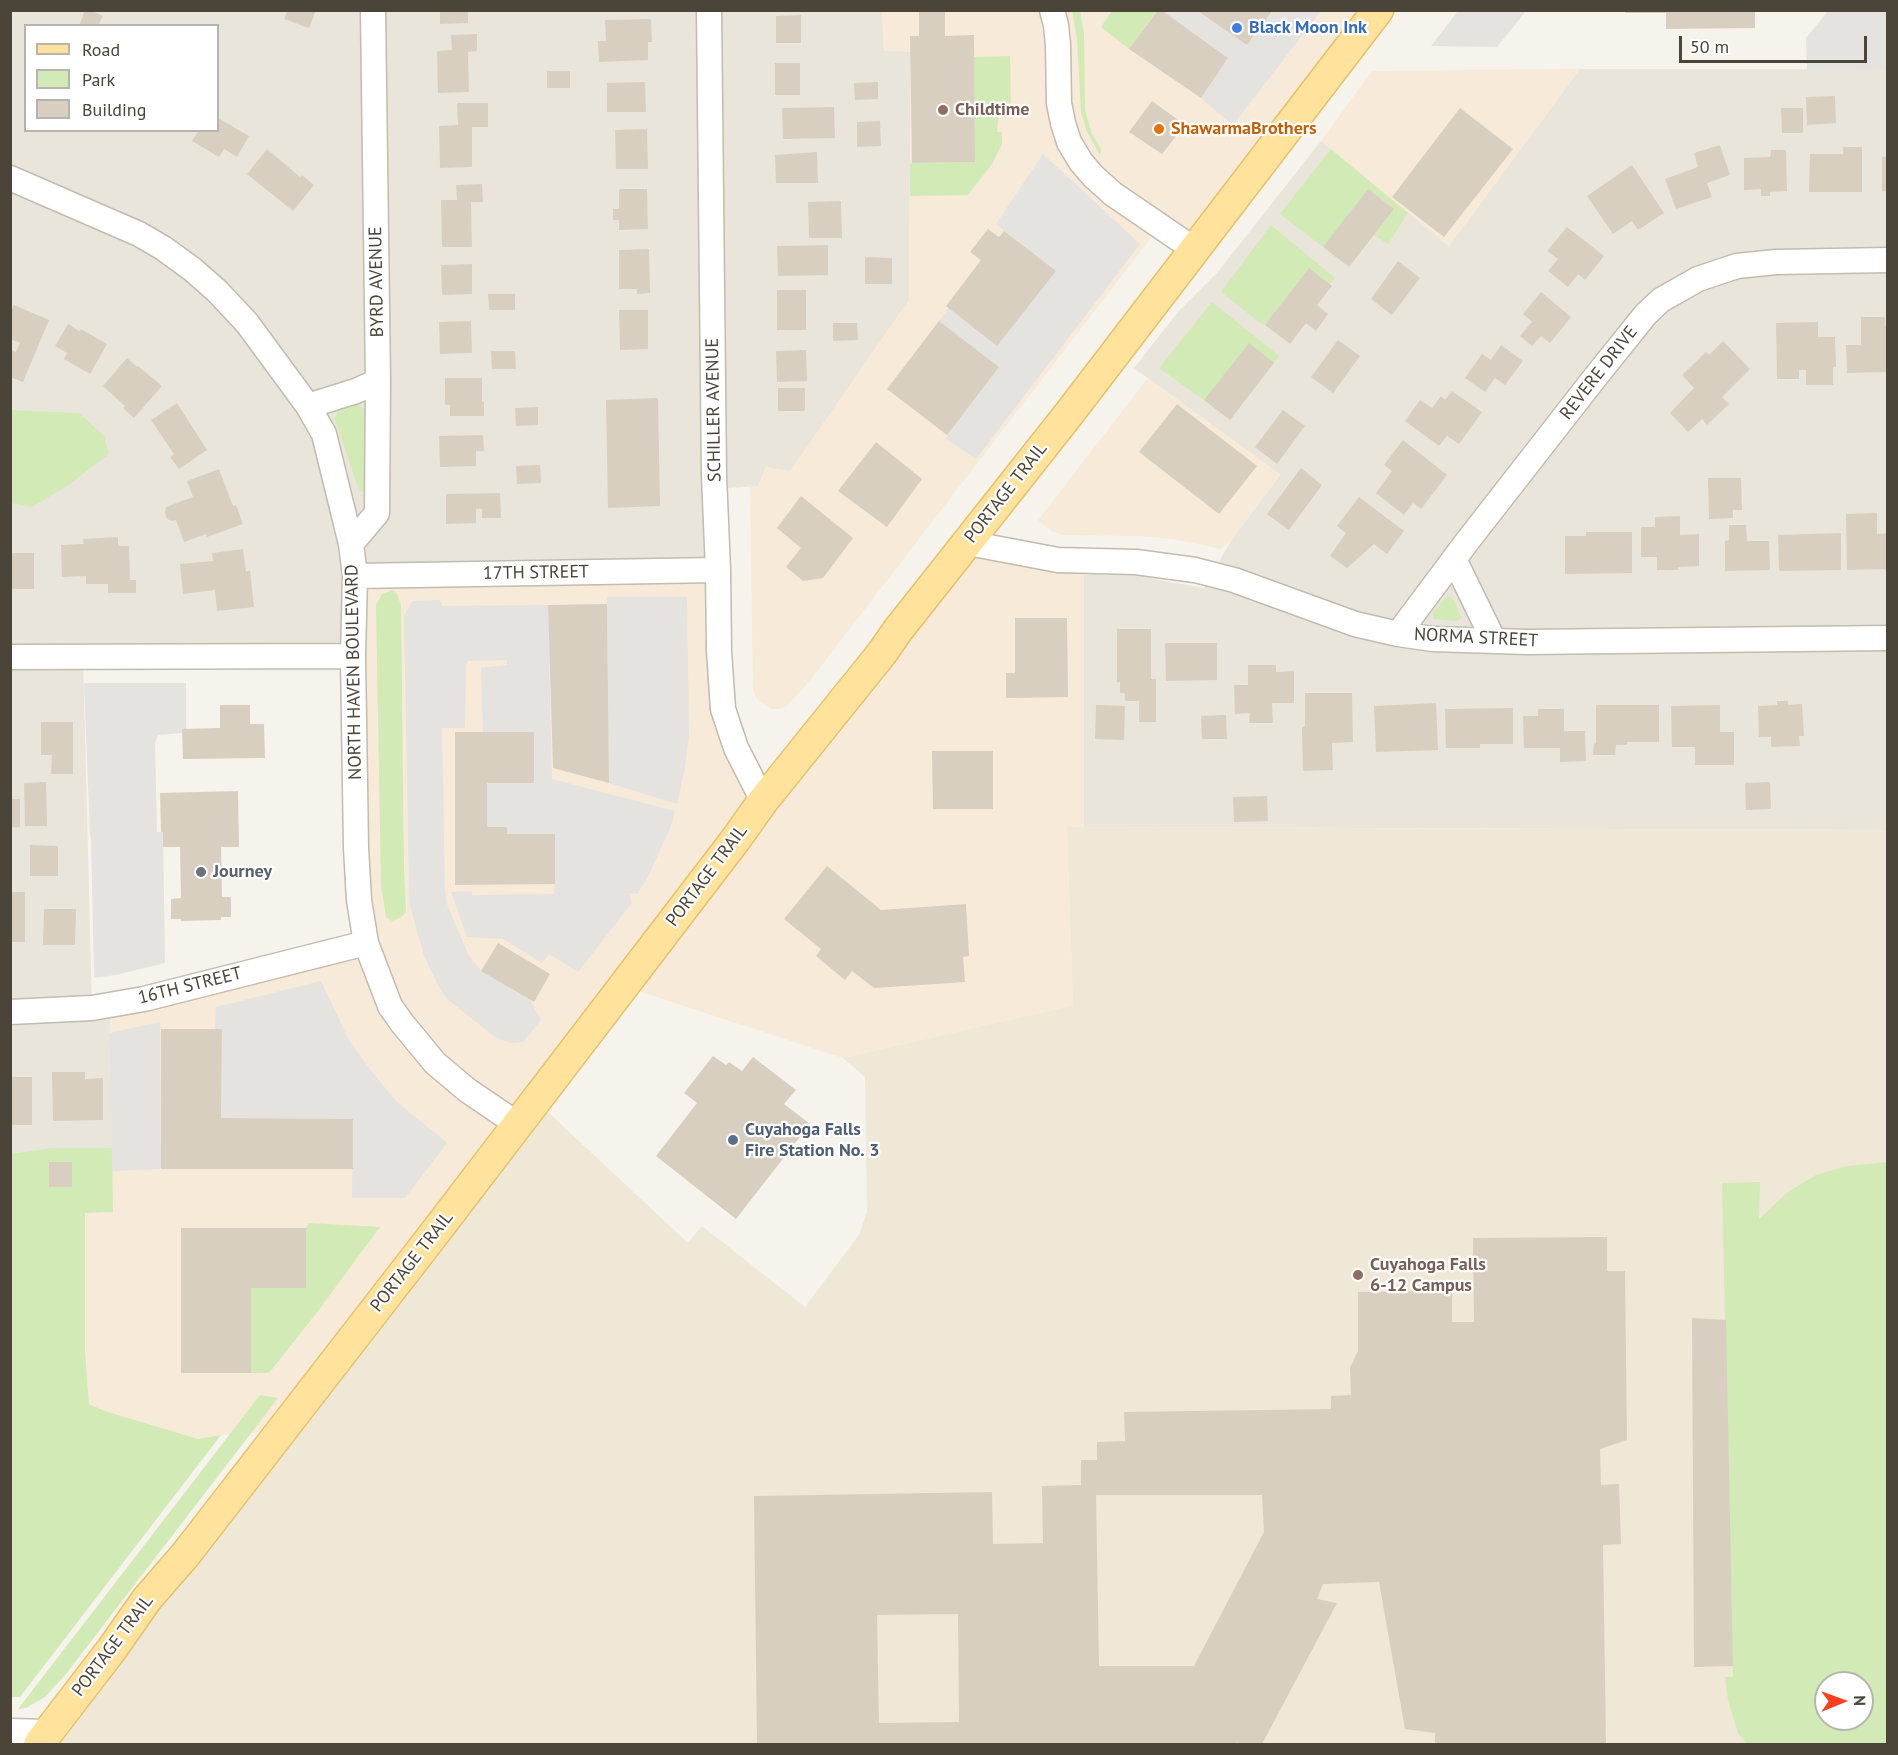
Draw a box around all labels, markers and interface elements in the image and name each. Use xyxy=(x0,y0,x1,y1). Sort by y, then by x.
place label: Black Moon Ink xyxy=(1249,17,1367,39)
marker: Black Moon Ink xyxy=(1230,21,1244,35)
legend xyxy=(24,24,219,132)
scale bar xyxy=(1682,24,1870,62)
text: 50 m xyxy=(1690,35,1729,58)
text: Road xyxy=(82,38,120,61)
text: Park xyxy=(82,68,115,91)
text: Building xyxy=(82,98,146,121)
place label: Childtime xyxy=(955,99,1029,121)
marker: Childtime xyxy=(936,103,950,117)
place label: ShawarmaBrothers xyxy=(1171,118,1317,140)
marker: ShawarmaBrothers xyxy=(1152,122,1166,136)
street label: BYRD AVENUE xyxy=(365,226,389,338)
street label: REVERE DRIVE xyxy=(1556,322,1642,424)
street label: SCHILLER AVENUE xyxy=(702,338,726,482)
street label: PORTAGE TRAIL xyxy=(960,439,1052,547)
street label: 17TH STREET xyxy=(483,561,589,585)
street label: NORTH HAVEN BOULEVARD xyxy=(341,564,367,780)
street label: NORMA STREET xyxy=(1413,624,1539,652)
street label: PORTAGE TRAIL xyxy=(662,821,752,931)
place label: Journey xyxy=(213,861,272,883)
marker: Journey xyxy=(194,865,208,879)
street label: 16TH STREET xyxy=(136,963,244,1009)
place label: Cuyahoga Falls Fire Station No. 3 xyxy=(745,1119,879,1162)
marker: Cuyahoga Falls Fire Station No. 3 xyxy=(726,1133,740,1147)
street label: PORTAGE TRAIL xyxy=(366,1208,458,1316)
place label: Cuyahoga Falls 6-12 Campus xyxy=(1370,1254,1486,1296)
marker: Cuyahoga Falls 6-12 Campus xyxy=(1351,1268,1365,1282)
street label: PORTAGE TRAIL xyxy=(68,1591,158,1701)
north arrow xyxy=(1814,1671,1874,1731)
text: N xyxy=(1850,1695,1870,1706)

